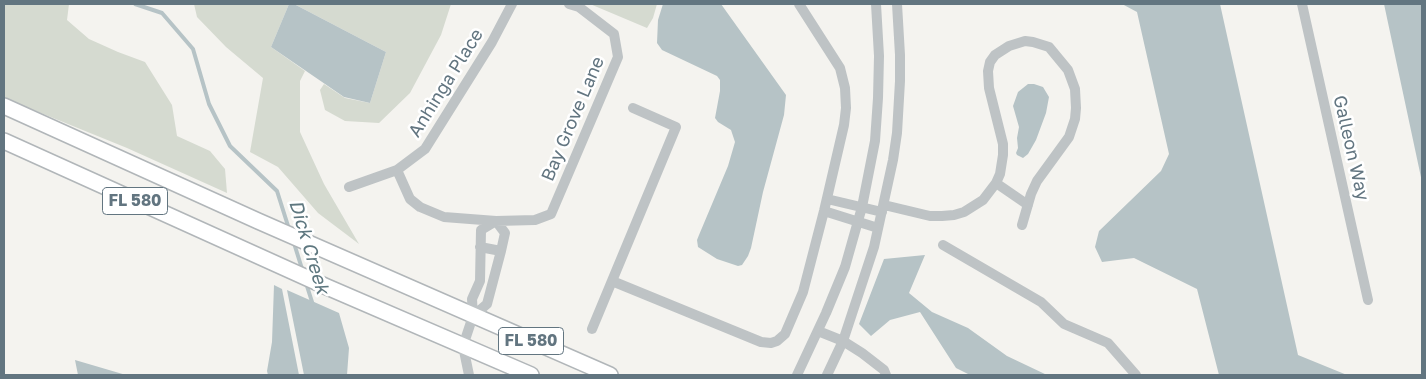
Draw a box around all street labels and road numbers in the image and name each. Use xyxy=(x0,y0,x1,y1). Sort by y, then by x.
street label: Anhinga Place xyxy=(404,25,488,141)
street label: Bay Grove Lane xyxy=(537,53,609,185)
street label: Galleon Way xyxy=(1328,93,1374,203)
road number: FL 580 xyxy=(102,188,168,215)
road number: FL 580 xyxy=(498,328,564,354)

